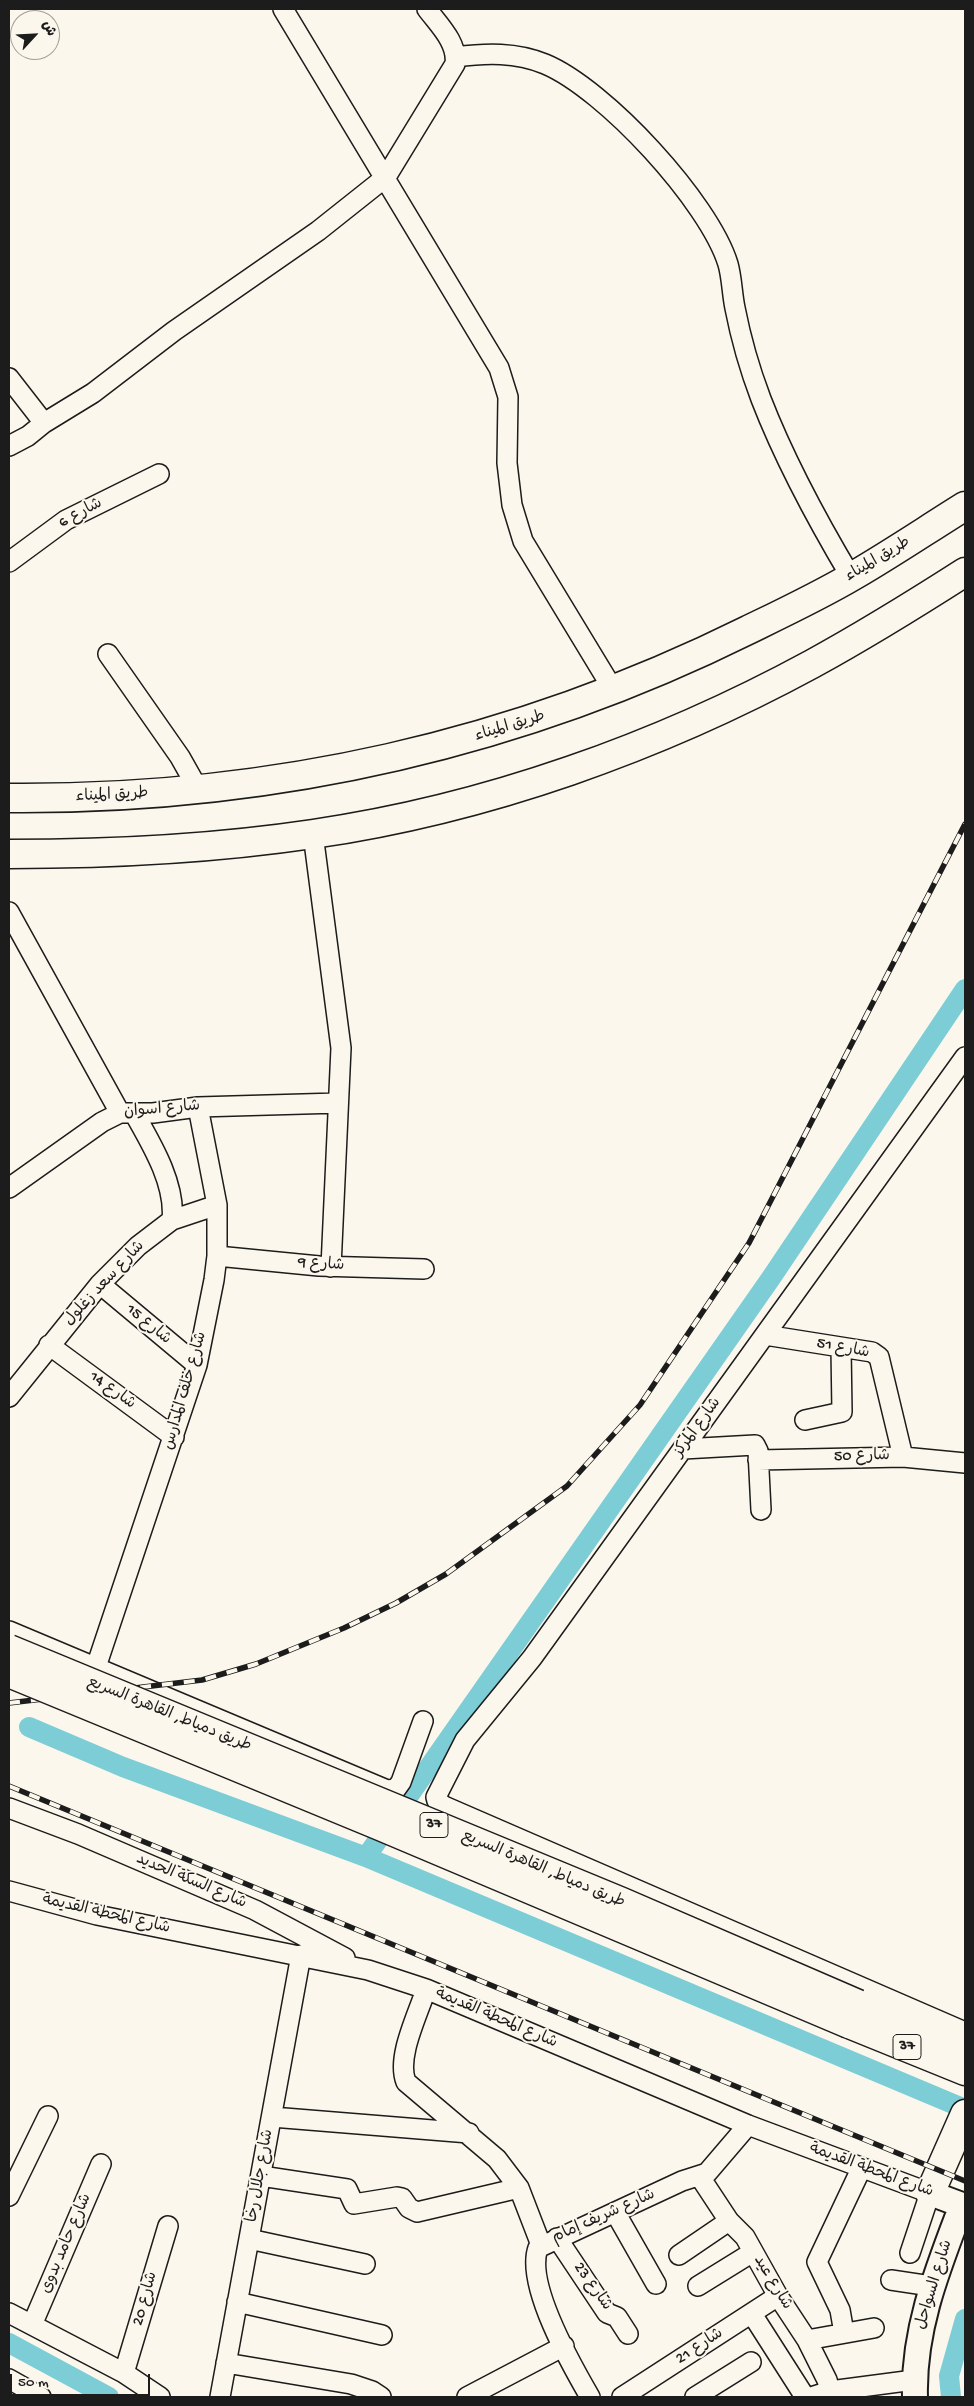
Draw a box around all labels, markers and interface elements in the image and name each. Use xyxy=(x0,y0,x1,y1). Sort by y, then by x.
north arrow xyxy=(10,10,60,60)
text: ش xyxy=(37,18,59,39)
street label: شارع 6 xyxy=(56,495,106,533)
street label: طريق الميناء xyxy=(842,533,914,587)
street label: طريق الميناء xyxy=(472,707,548,747)
street label: طريق الميناء xyxy=(75,785,149,807)
street label: شارع اسوان xyxy=(123,1097,201,1123)
street label: شارع سعد زغلول xyxy=(61,1237,149,1331)
street label: شارع 9 xyxy=(297,1254,345,1276)
street label: شارع 15 xyxy=(121,1301,175,1349)
street label: شارع خلف المدارس xyxy=(160,1330,212,1452)
street label: شارع 51 xyxy=(815,1334,871,1364)
street label: شارع 14 xyxy=(85,1368,139,1414)
street label: شارع المركز xyxy=(670,1394,726,1462)
street label: شارع 50 xyxy=(834,1447,890,1467)
street label: طريق دمياط, القاهرة السريع xyxy=(84,1673,254,1757)
road number: 37 xyxy=(420,1812,448,1838)
street label: طريق دمياط, القاهرة السريع xyxy=(458,1827,628,1913)
street label: شارع السكة الحديد xyxy=(133,1850,249,1914)
street label: شارع المحطة القديمة xyxy=(40,1891,172,1939)
street label: شارع المحطة القديمة xyxy=(432,1985,560,2053)
road number: 37 xyxy=(893,2034,921,2060)
street label: شارع جلال رخا xyxy=(243,2128,279,2224)
street label: شارع المحطة القديمة xyxy=(806,2140,936,2202)
street label: شارع شريف إمام xyxy=(549,2186,659,2248)
street label: شارع حامد بدوى xyxy=(37,2191,97,2297)
street label: شارع السواحل xyxy=(912,2238,958,2332)
street label: شارع عيد xyxy=(748,2252,796,2314)
street label: شارع 23 xyxy=(568,2259,616,2315)
street label: شارع 20 xyxy=(129,2270,163,2328)
street label: شارع 21 xyxy=(673,2325,727,2369)
scale bar xyxy=(12,2364,152,2396)
text: 50 m xyxy=(18,2374,49,2392)

